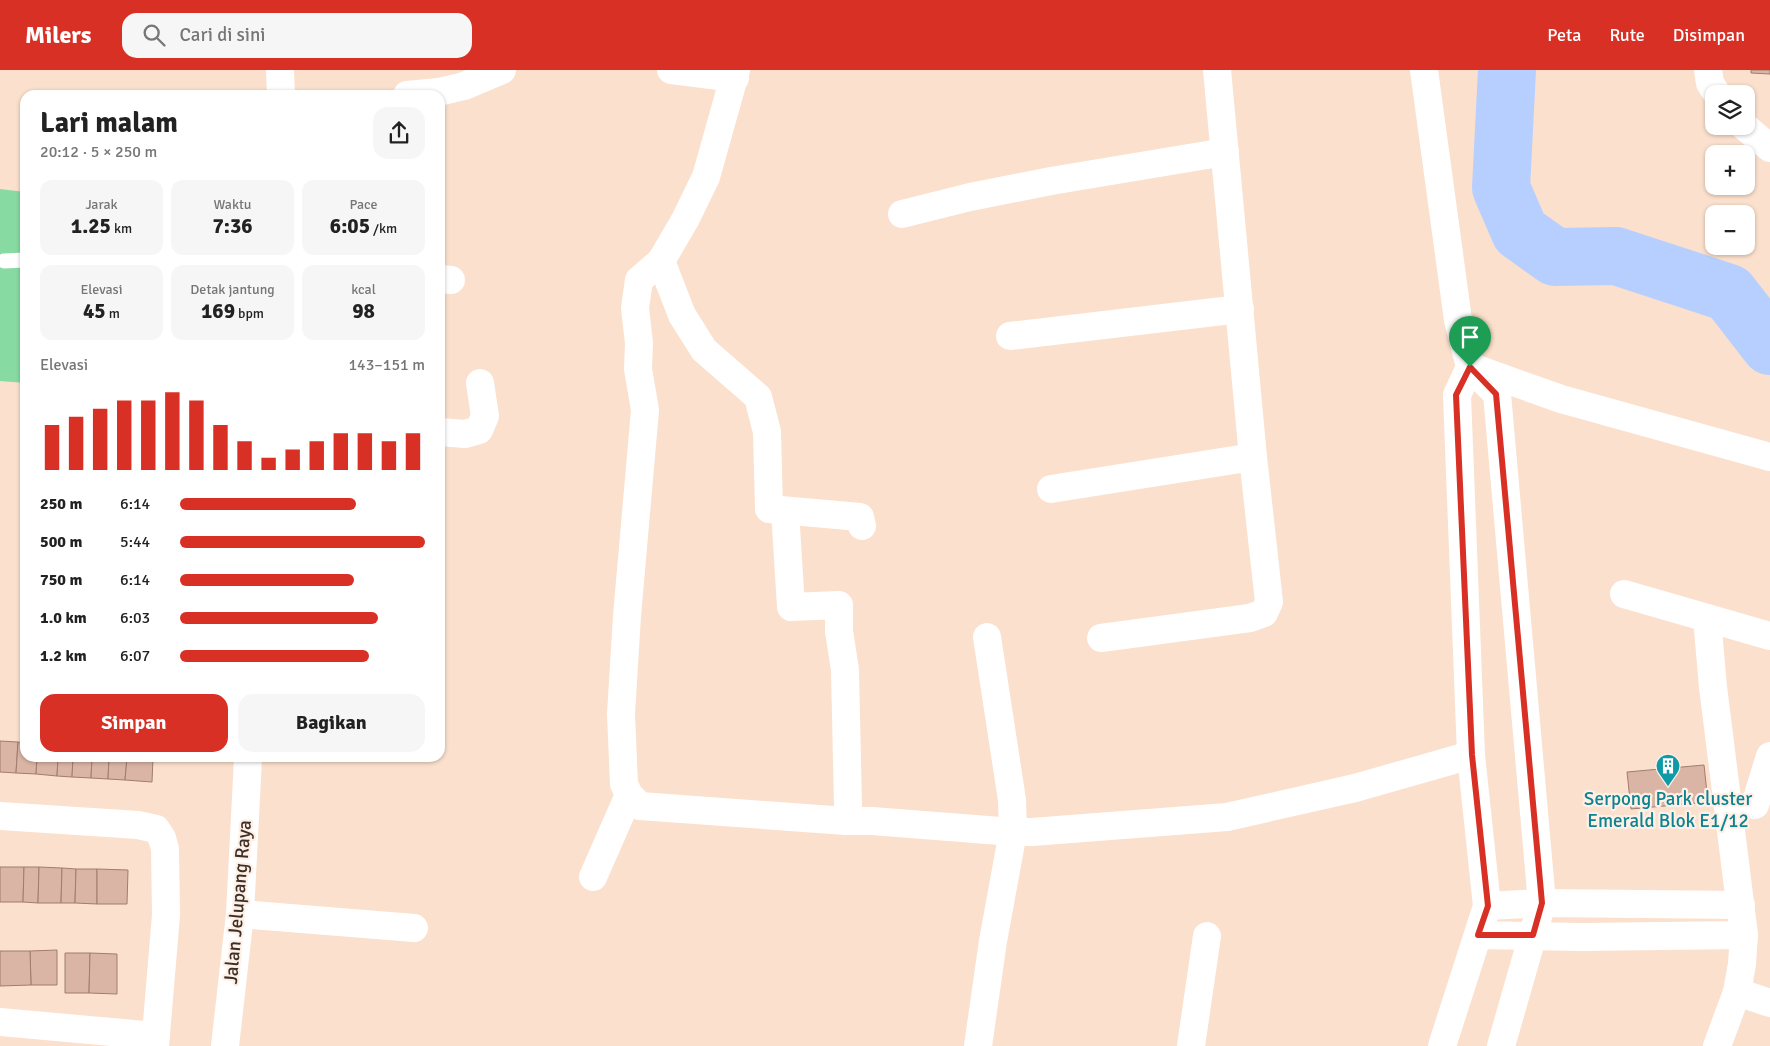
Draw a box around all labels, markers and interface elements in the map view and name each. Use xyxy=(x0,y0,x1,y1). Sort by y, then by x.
search box xyxy=(122,13,472,58)
text: Milers xyxy=(25,20,92,50)
icon: search xyxy=(140,21,168,49)
text: Cari di sini xyxy=(180,23,266,47)
text: Peta xyxy=(1547,24,1581,46)
text: Rute xyxy=(1609,24,1645,46)
text: Disimpan xyxy=(1673,24,1745,46)
map controls xyxy=(1705,85,1755,255)
button: layers xyxy=(1705,85,1755,135)
text: Lari malam xyxy=(40,106,178,140)
button: share xyxy=(373,107,425,159)
text: 20:12 · 5 × 250 m xyxy=(40,142,157,162)
button: + xyxy=(1705,145,1755,195)
text: Jarak xyxy=(85,196,118,213)
text: Waktu xyxy=(213,196,252,213)
text: Pace xyxy=(349,196,378,213)
button: − xyxy=(1705,205,1755,255)
text: 1.25 xyxy=(71,213,111,239)
text: 7:36 xyxy=(212,213,253,239)
text: 6:05 xyxy=(330,213,370,239)
text: km xyxy=(111,220,132,237)
text: /km xyxy=(370,220,397,237)
text: Elevasi xyxy=(80,281,123,298)
text: Detak jantung xyxy=(190,281,275,298)
text: kcal xyxy=(351,281,376,298)
text: 45 xyxy=(83,298,106,324)
text: 169 xyxy=(201,298,235,324)
text: 98 xyxy=(352,298,375,324)
text: m xyxy=(106,305,120,322)
text: bpm xyxy=(235,305,264,322)
pin xyxy=(1449,316,1491,367)
icon: arrive xyxy=(1456,323,1484,351)
text: Elevasi xyxy=(40,355,88,375)
text: 143–151 m xyxy=(348,355,425,375)
text: 250 m xyxy=(40,494,82,514)
text: 6:14 xyxy=(120,494,150,514)
text: 500 m xyxy=(40,532,82,552)
text: 5:44 xyxy=(120,532,150,552)
text: 750 m xyxy=(40,570,82,590)
text: 6:14 xyxy=(120,570,150,590)
text: 1.0 km xyxy=(40,608,87,628)
text: 6:03 xyxy=(120,608,150,628)
text: 1.2 km xyxy=(40,646,87,666)
text: 6:07 xyxy=(120,646,150,666)
button: Simpan xyxy=(40,694,228,752)
button: Bagikan xyxy=(238,694,425,752)
building icon: Serpong Park cluster Emerald Blok E1/12 xyxy=(1655,753,1681,787)
place label: Serpong Park cluster Emerald Blok E1/12 xyxy=(1584,787,1752,833)
street label: Jalan Jelupang Raya xyxy=(219,819,257,985)

